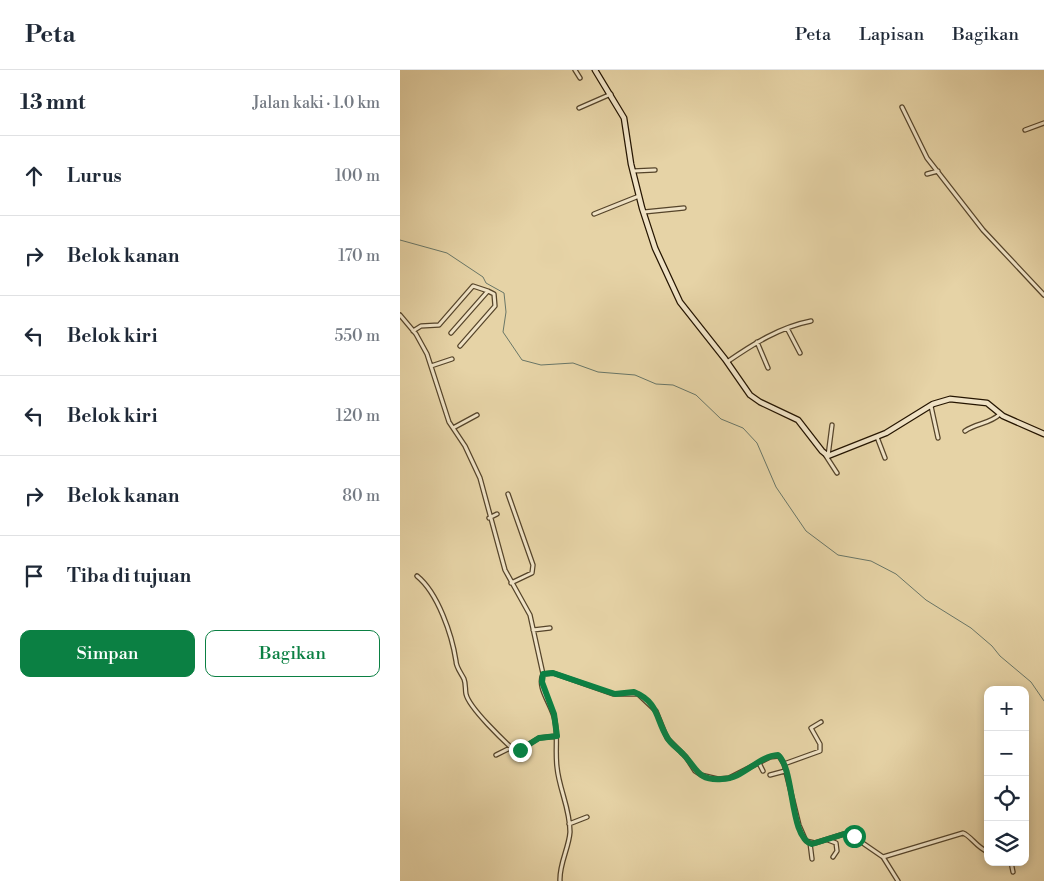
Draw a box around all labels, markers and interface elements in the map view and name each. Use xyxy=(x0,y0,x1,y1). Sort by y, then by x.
text: Peta xyxy=(25,20,75,50)
text: Peta xyxy=(795,23,831,46)
text: Lapisan xyxy=(859,23,924,46)
text: Bagikan xyxy=(952,23,1019,46)
text: 13 mnt xyxy=(20,90,86,116)
text: Jalan kaki · 1.0 km xyxy=(253,93,380,113)
icon: ahead xyxy=(20,162,48,190)
text: Lurus xyxy=(67,164,122,188)
text: 100 m xyxy=(335,166,380,186)
icon: right xyxy=(20,242,48,270)
text: Belok kanan xyxy=(67,244,180,268)
text: 170 m xyxy=(338,246,380,266)
icon: left xyxy=(20,322,48,350)
text: Belok kiri xyxy=(67,324,157,348)
text: 550 m xyxy=(334,326,380,346)
icon: left xyxy=(20,402,48,430)
text: Belok kiri xyxy=(67,404,157,428)
text: 120 m xyxy=(336,406,380,426)
icon: right xyxy=(20,482,48,510)
text: Belok kanan xyxy=(67,484,180,508)
text: 80 m xyxy=(342,486,380,506)
icon: arrive xyxy=(20,562,48,590)
text: Tiba di tujuan xyxy=(67,564,191,588)
button: Simpan xyxy=(20,630,195,677)
button: Bagikan xyxy=(205,630,380,677)
map controls xyxy=(984,686,1029,866)
button: + xyxy=(984,686,1029,731)
button: − xyxy=(984,731,1029,776)
route end xyxy=(509,739,532,762)
button: locate xyxy=(984,776,1029,821)
button: layers xyxy=(984,821,1029,866)
route start xyxy=(843,825,866,848)

